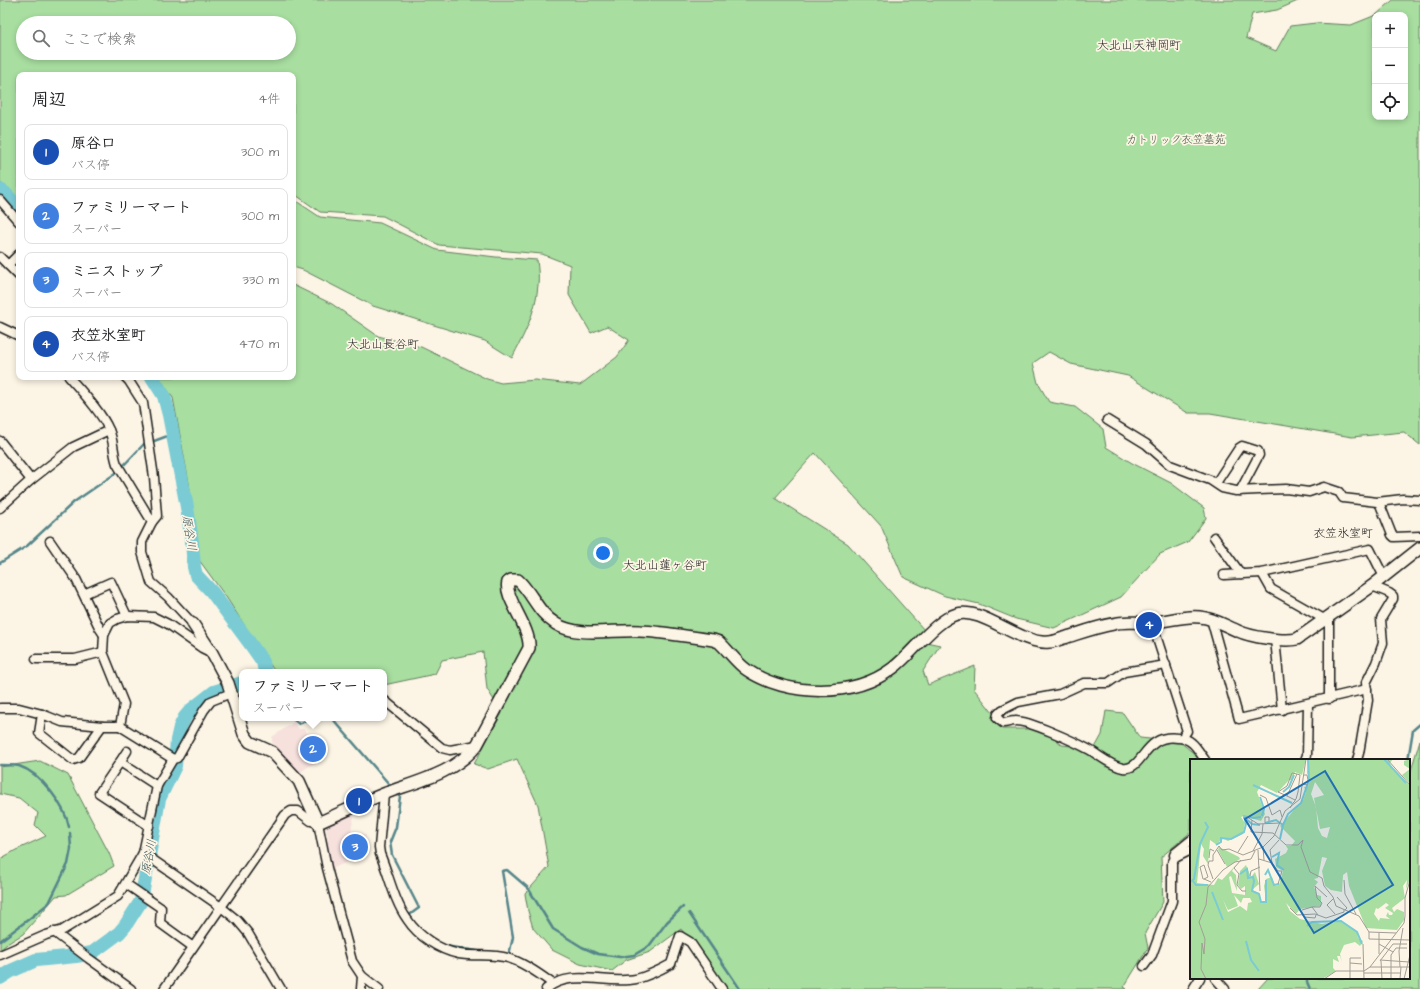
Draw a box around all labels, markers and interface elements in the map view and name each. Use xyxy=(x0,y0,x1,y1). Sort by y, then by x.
map controls xyxy=(1372,12,1408,120)
button: + xyxy=(1372,12,1408,48)
search box xyxy=(16,16,296,60)
icon: search xyxy=(30,27,52,49)
text: ここで検索 xyxy=(62,29,137,50)
district label: 大北山天神岡町 xyxy=(1097,37,1181,54)
button: − xyxy=(1372,48,1408,84)
button: locate xyxy=(1372,84,1408,120)
text: 周辺 xyxy=(32,88,66,112)
text: 4件 xyxy=(258,90,280,108)
park label: カトリック衣笠墓苑 xyxy=(1127,132,1226,147)
text: 原谷口 xyxy=(71,133,116,154)
text: 1 xyxy=(45,143,47,161)
text: 300 m xyxy=(241,143,279,161)
text: バス停 xyxy=(71,156,110,174)
text: ファミリーマート xyxy=(71,197,192,218)
text: 2 xyxy=(42,207,50,225)
text: 300 m xyxy=(241,207,279,225)
text: スーパー xyxy=(71,220,122,238)
text: ミニストップ xyxy=(71,261,163,282)
text: 3 xyxy=(43,271,49,289)
text: 330 m xyxy=(242,271,279,289)
text: スーパー xyxy=(71,284,122,302)
text: 衣笠氷室町 xyxy=(71,325,146,346)
text: 4 xyxy=(42,335,50,353)
text: 470 m xyxy=(239,335,279,353)
district label: 大北山長谷町 xyxy=(347,336,419,353)
text: バス停 xyxy=(71,348,110,366)
water label: 原谷川 xyxy=(178,514,200,552)
district label: 衣笠氷室町 xyxy=(1313,525,1373,542)
your location xyxy=(593,543,613,563)
district label: 大北山蓮ヶ谷町 xyxy=(623,557,707,574)
pin: 4 xyxy=(1136,610,1162,640)
popup xyxy=(239,669,387,721)
text: ファミリーマート xyxy=(253,676,373,697)
text: スーパー xyxy=(253,699,304,717)
pin: 2 xyxy=(300,734,326,764)
inset map xyxy=(1190,759,1410,979)
pin: 1 xyxy=(346,786,372,816)
pin: 3 xyxy=(342,832,368,862)
water label: 原谷川 xyxy=(138,838,160,876)

